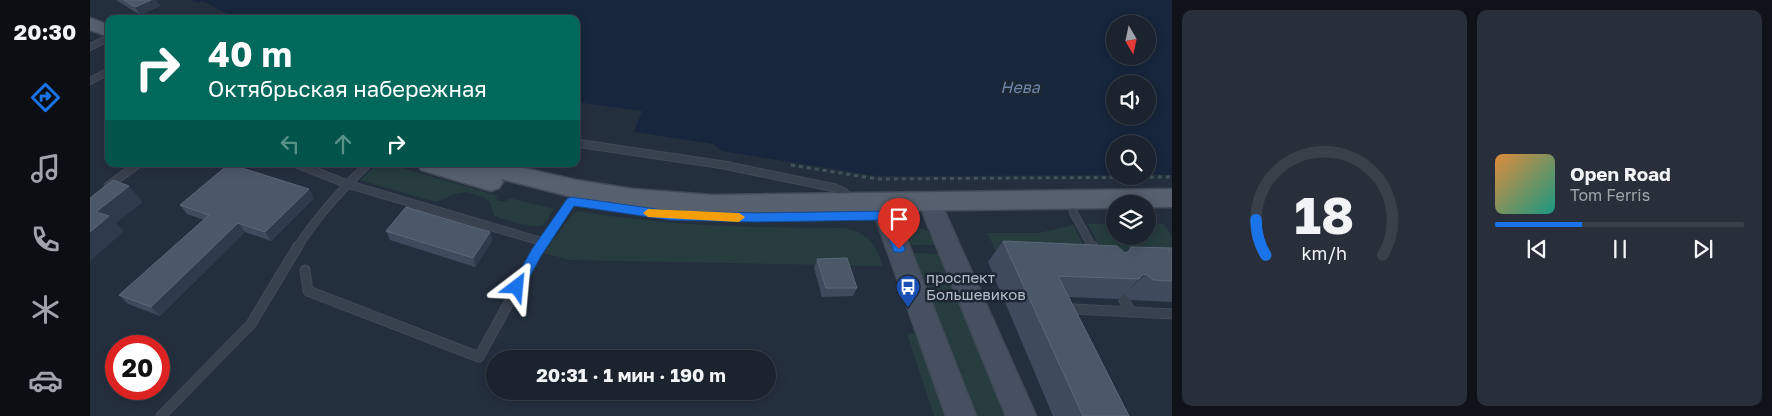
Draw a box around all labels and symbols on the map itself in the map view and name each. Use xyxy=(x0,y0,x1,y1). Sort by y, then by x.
north arrow xyxy=(1106,15,1156,65)
water label: Нева xyxy=(1000,77,1041,97)
pin xyxy=(878,198,920,249)
position arrow xyxy=(490,260,542,312)
place label: проспект Большевиков xyxy=(926,268,1026,303)
bus stop icon: проспект Большевиков xyxy=(895,274,921,308)
speed limit sign: 20 xyxy=(105,335,170,400)

